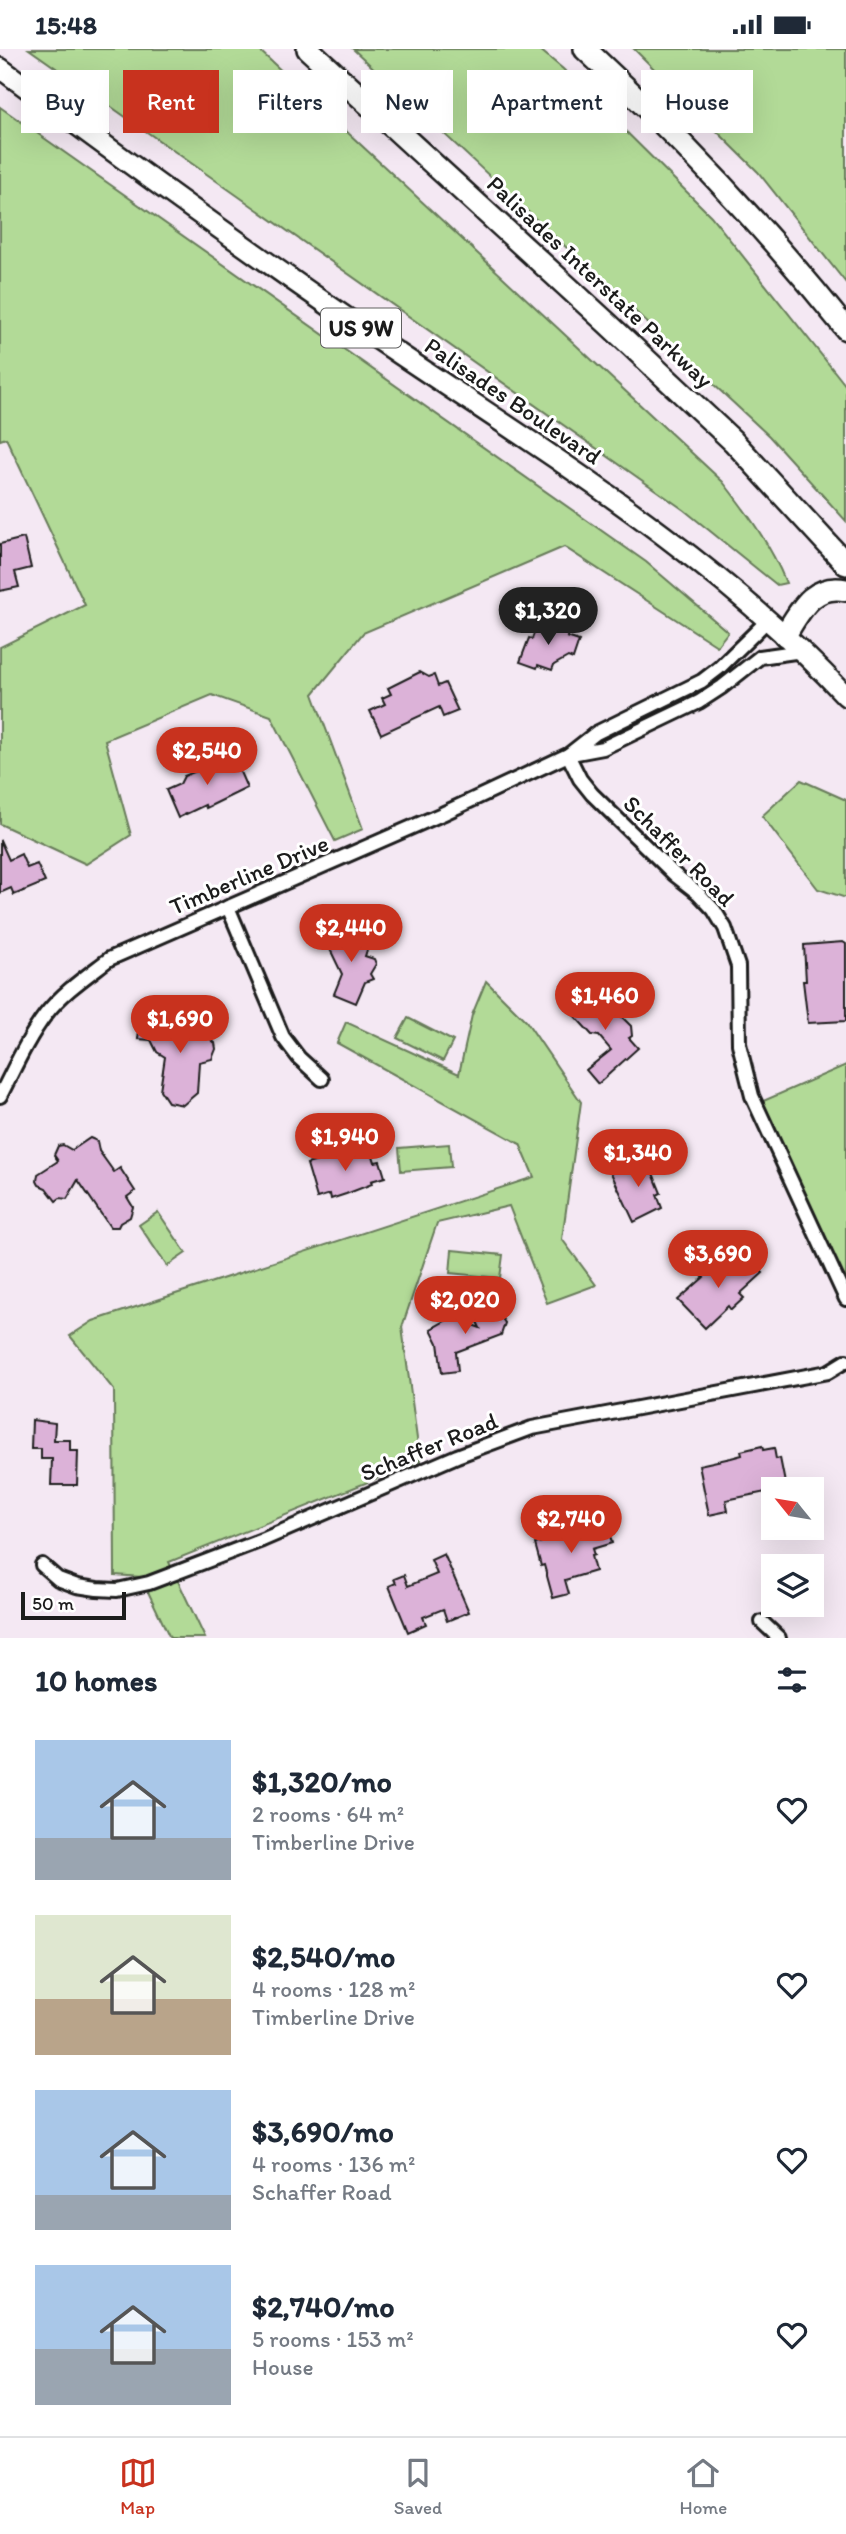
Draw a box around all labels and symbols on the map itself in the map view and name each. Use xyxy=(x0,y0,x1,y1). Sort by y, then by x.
street label: Palisades Interstate Parkway xyxy=(481,169,720,394)
road number: US 9W xyxy=(321,309,401,347)
street label: Palisades Boulevard xyxy=(420,331,607,470)
pin: $1,320 xyxy=(491,587,605,647)
pin: $2,540 xyxy=(150,727,264,787)
street label: Schaffer Road xyxy=(618,789,741,912)
street label: Timberline Drive xyxy=(165,828,333,921)
pin: $2,440 xyxy=(294,905,408,964)
pin: $1,460 xyxy=(548,972,662,1032)
pin: $1,690 xyxy=(123,995,237,1055)
pin: $1,940 xyxy=(288,1113,402,1173)
pin: $1,340 xyxy=(581,1129,695,1189)
pin: $3,690 xyxy=(661,1231,775,1290)
pin: $2,020 xyxy=(408,1277,522,1336)
street label: Schaffer Road xyxy=(356,1406,502,1487)
north arrow xyxy=(761,1477,824,1540)
pin: $2,740 xyxy=(514,1495,628,1555)
scale bar xyxy=(21,1589,126,1621)

